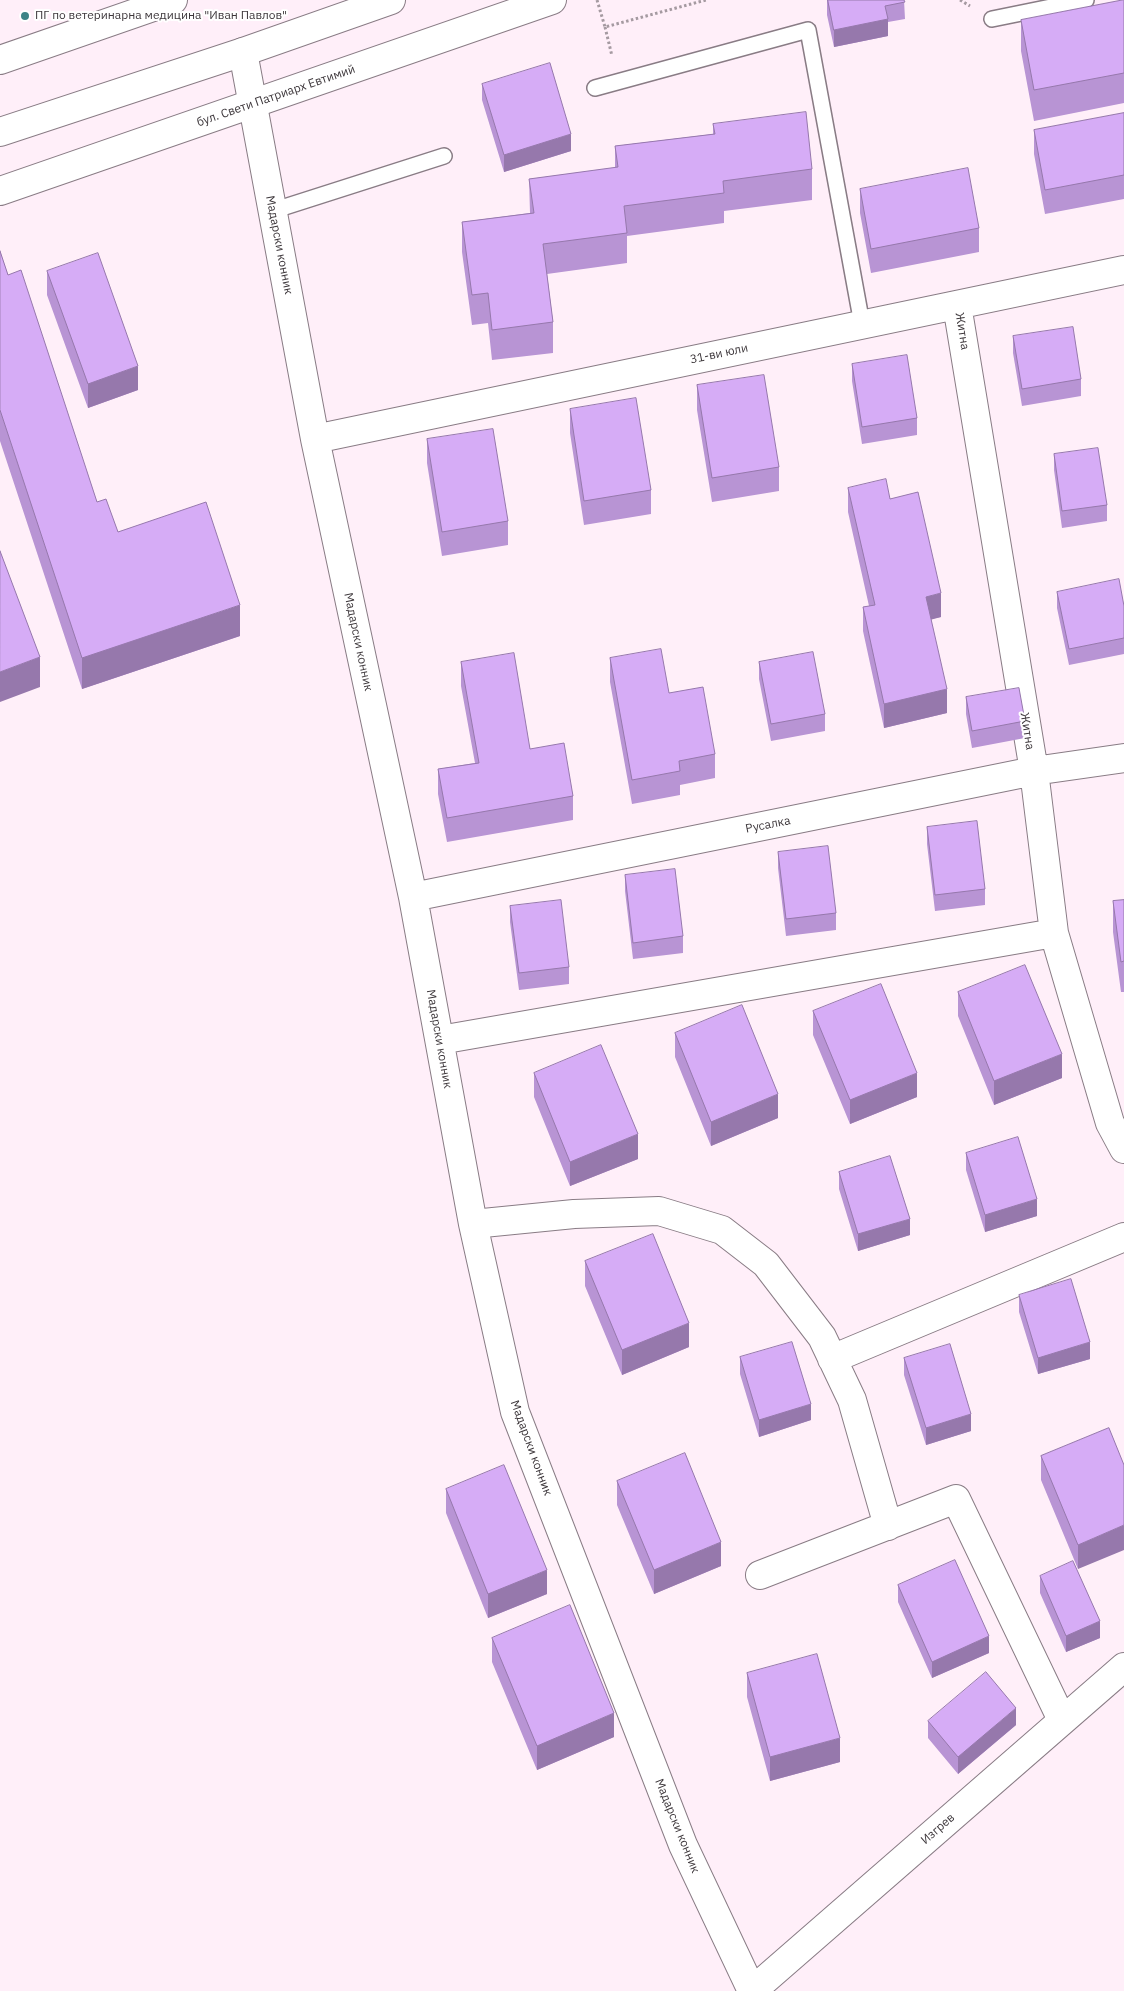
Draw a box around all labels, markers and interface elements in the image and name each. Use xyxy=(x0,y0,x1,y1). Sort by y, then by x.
place label: ПГ по ветеринарна медицина "Иван Павлов" xyxy=(35,9,287,23)
marker: ПГ по ветеринарна медицина "Иван Павлов" xyxy=(19,10,31,22)
street label: бул. Свети Патриарх Евтимий xyxy=(195,62,357,130)
street label: Мадарски конник xyxy=(262,194,296,296)
street label: Житна xyxy=(952,311,972,351)
street label: 31-ви юли xyxy=(689,341,749,367)
street label: Мадарски конник xyxy=(341,591,375,693)
street label: Житна xyxy=(1017,711,1037,751)
street label: Русалка xyxy=(744,814,792,836)
street label: Мадарски конник xyxy=(423,988,455,1090)
street label: Мадарски конник xyxy=(507,1398,555,1498)
street label: Мадарски конник xyxy=(652,1777,702,1875)
street label: Изгрев xyxy=(918,1810,958,1848)

